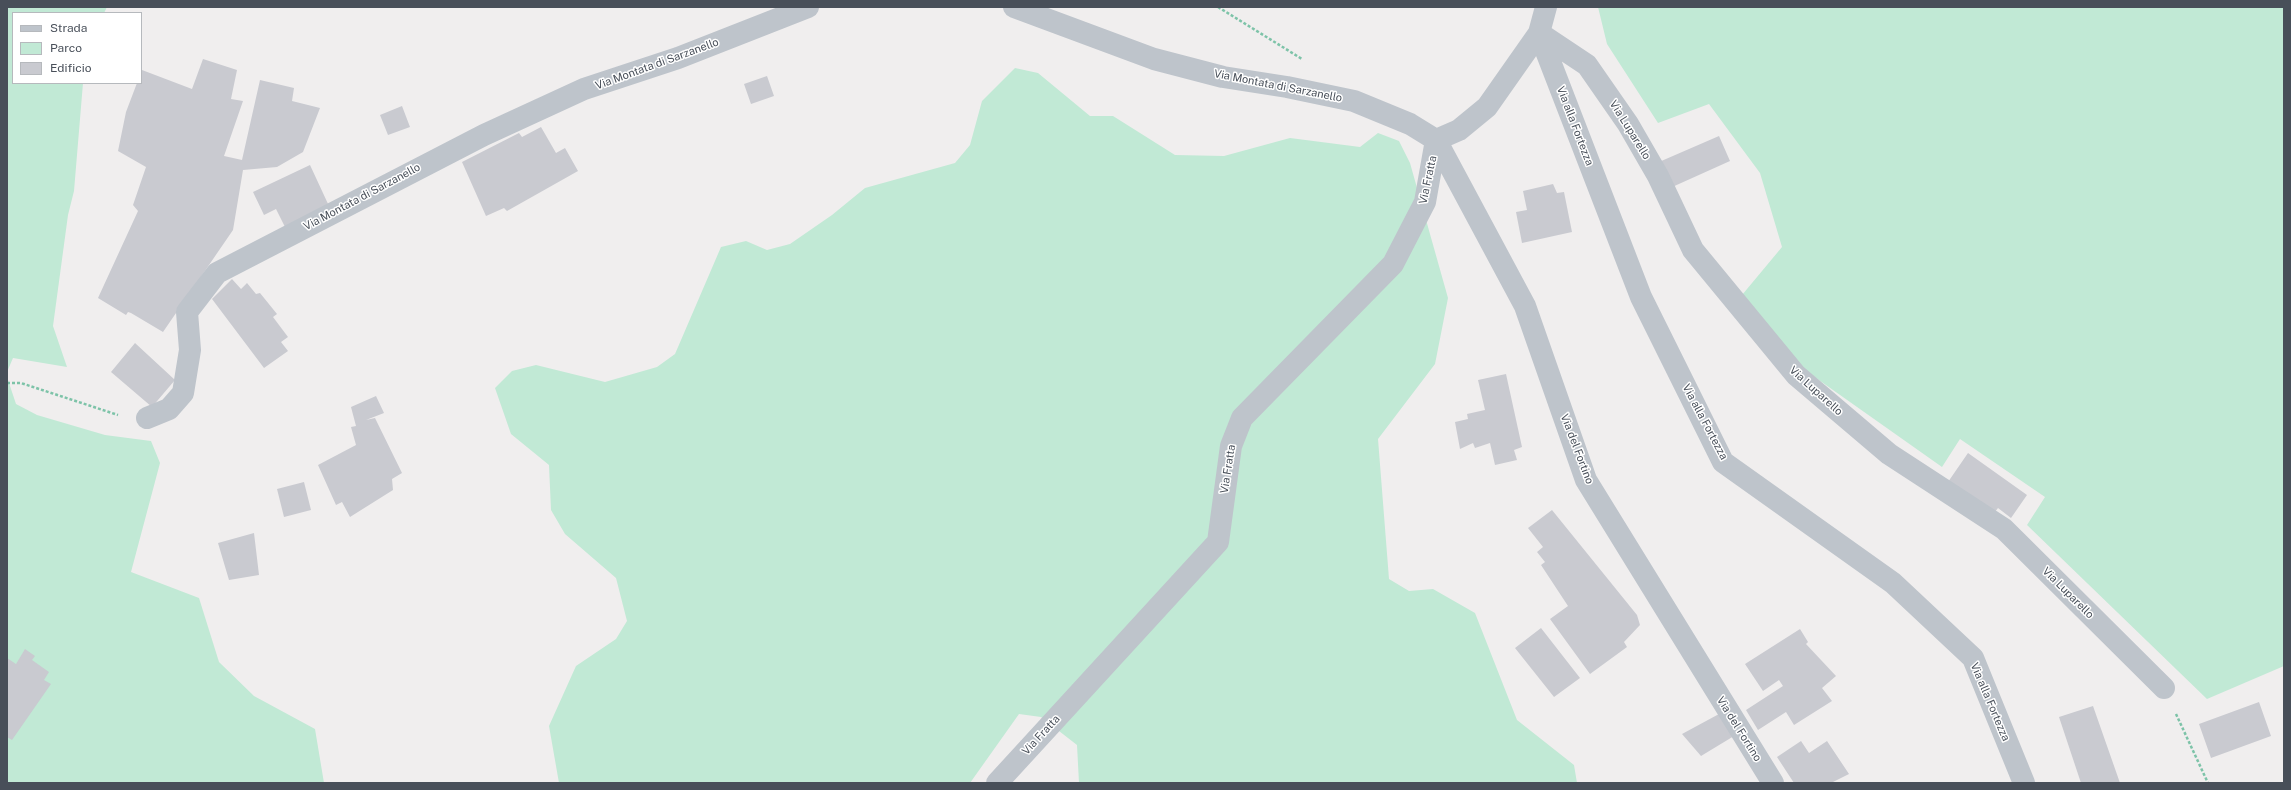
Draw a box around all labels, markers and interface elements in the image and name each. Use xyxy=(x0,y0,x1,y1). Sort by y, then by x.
legend xyxy=(12,12,142,84)
text: Strada xyxy=(50,21,87,35)
street label: Via Montata di Sarzanello xyxy=(594,36,720,92)
text: Parco xyxy=(50,41,82,55)
text: Edificio xyxy=(50,61,92,75)
street label: Via Montata di Sarzanello xyxy=(1213,67,1343,105)
street label: Via alla Fortezza xyxy=(1554,84,1596,168)
street label: Via Luparello xyxy=(1607,98,1653,162)
street label: Via Fratta xyxy=(1416,154,1440,206)
street label: Via Montata di Sarzanello xyxy=(301,161,423,233)
street label: Via Luparello xyxy=(1787,364,1845,418)
street label: Via alla Fortezza xyxy=(1679,382,1731,462)
street label: Via del Fortino xyxy=(1558,412,1596,486)
street label: Via Fratta xyxy=(1218,444,1238,494)
street label: Via Luparello xyxy=(2040,565,2096,621)
street label: Via alla Fortezza xyxy=(1968,661,2012,743)
street label: Via del Fortino xyxy=(1714,694,1764,764)
street label: Via Fratta xyxy=(1019,712,1063,758)

